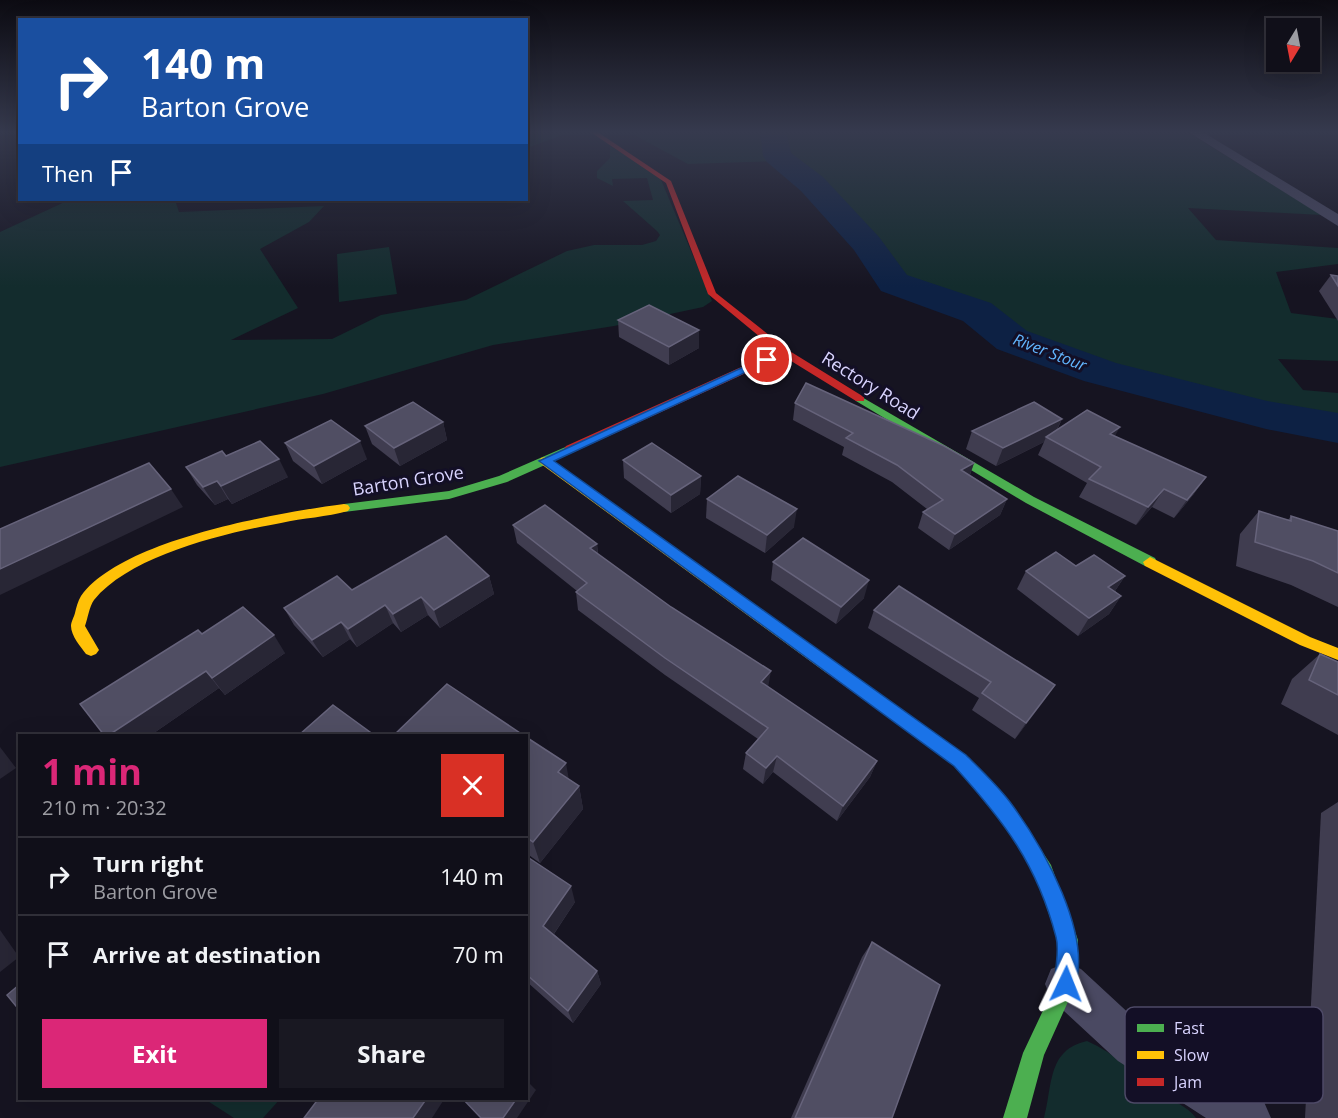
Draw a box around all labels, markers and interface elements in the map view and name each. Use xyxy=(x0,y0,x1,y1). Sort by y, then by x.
north arrow xyxy=(1266,18,1320,72)
map controls xyxy=(1266,18,1320,72)
text: 140 m xyxy=(141,34,265,91)
icon: right xyxy=(42,42,120,120)
text: Barton Grove xyxy=(141,88,309,125)
icon: arrive xyxy=(105,156,138,189)
text: Then xyxy=(42,158,93,188)
water label: River Stour xyxy=(1010,328,1090,376)
pin xyxy=(741,334,792,385)
icon: arrive xyxy=(750,343,783,376)
street label: Rectory Road xyxy=(818,345,924,425)
street label: Barton Grove xyxy=(351,459,465,501)
text: 1 min xyxy=(42,747,142,796)
button: close xyxy=(441,754,504,817)
text: 210 m · 20:32 xyxy=(42,794,167,821)
text: Turn right xyxy=(93,848,204,878)
icon: right xyxy=(42,860,75,893)
text: 140 m xyxy=(440,861,504,891)
text: Barton Grove xyxy=(93,878,218,905)
icon: arrive xyxy=(42,938,75,971)
text: Arrive at destination xyxy=(93,939,321,969)
text: 70 m xyxy=(453,939,504,969)
position arrow xyxy=(1034,952,1098,1016)
legend xyxy=(1125,1007,1323,1103)
text: Fast xyxy=(1174,1017,1205,1039)
button: Exit xyxy=(42,1019,267,1088)
button: Share xyxy=(279,1019,504,1088)
text: Slow xyxy=(1174,1044,1209,1066)
text: Jam xyxy=(1172,1071,1202,1093)

